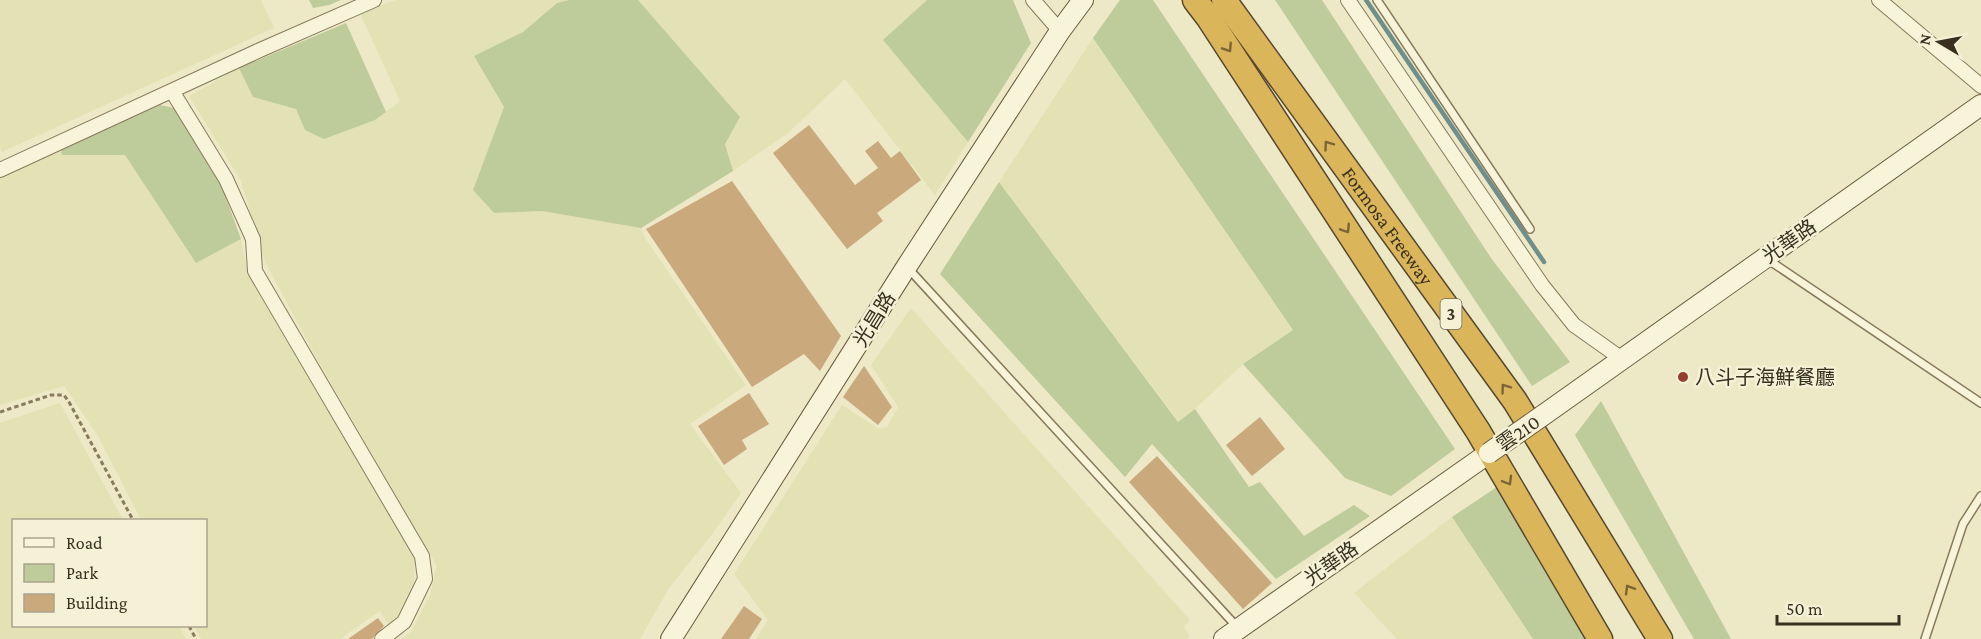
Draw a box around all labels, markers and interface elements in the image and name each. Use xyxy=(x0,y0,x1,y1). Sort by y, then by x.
north arrow xyxy=(1909,12,1969,72)
text: N xyxy=(1915,33,1934,46)
one-way arrow xyxy=(1221,41,1232,52)
one-way arrow xyxy=(1324,141,1335,152)
street label: Formosa Freeway xyxy=(1338,163,1438,290)
street label: 光華路 xyxy=(1758,215,1820,267)
one-way arrow xyxy=(1339,222,1350,233)
street label: 光昌路 xyxy=(849,288,899,350)
road number: 3 xyxy=(1440,299,1462,329)
place label: 八斗子海鮮餐廳 xyxy=(1695,366,1835,388)
marker: 八斗子海鮮餐廳 xyxy=(1676,370,1690,384)
one-way arrow xyxy=(1501,383,1512,394)
street label: 雲210 xyxy=(1492,410,1544,456)
one-way arrow xyxy=(1500,475,1512,486)
legend xyxy=(12,519,207,627)
text: Road xyxy=(66,533,103,553)
street label: 光華路 xyxy=(1300,537,1362,589)
text: Park xyxy=(66,563,98,583)
one-way arrow xyxy=(1625,585,1637,595)
scale bar xyxy=(1777,588,1898,626)
text: Building xyxy=(66,593,128,613)
text: 50 m xyxy=(1786,599,1823,619)

